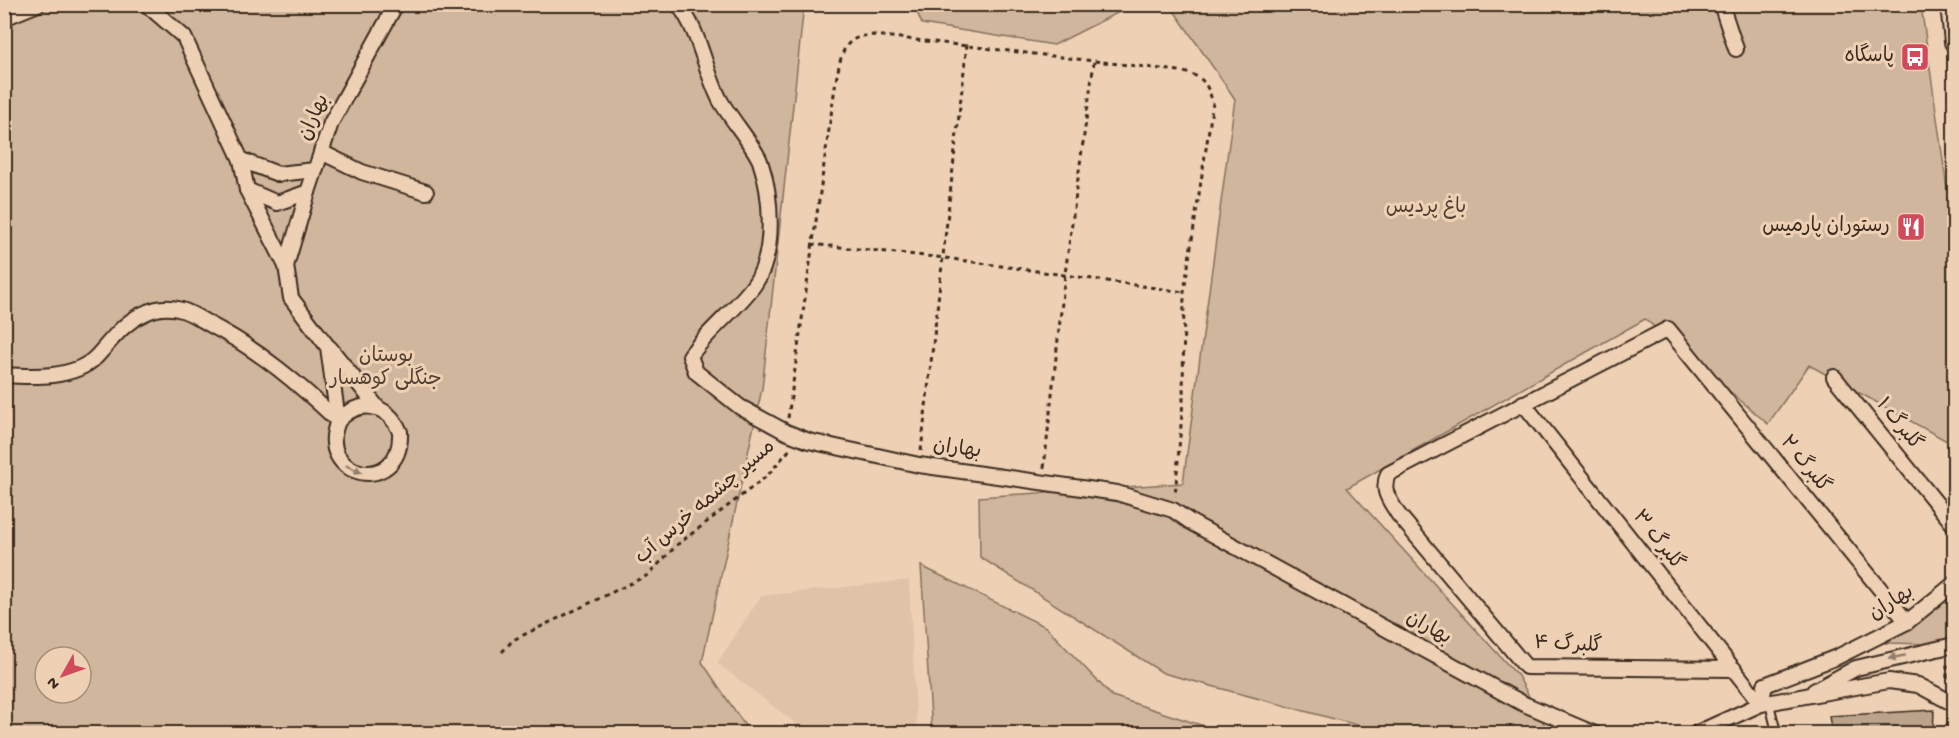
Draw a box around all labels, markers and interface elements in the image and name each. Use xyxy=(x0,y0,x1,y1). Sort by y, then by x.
bus stop icon: پاسگاه xyxy=(1899,41,1931,73)
place label: پاسگاه xyxy=(1844,43,1894,69)
street label: بهاران xyxy=(294,91,335,145)
park label: باغ پردیس xyxy=(1386,195,1466,220)
restaurant icon: رستوران پارمیس xyxy=(1895,211,1927,243)
place label: رستوران پارمیس xyxy=(1762,215,1890,239)
park label: بوستان جنگلی کوهسار xyxy=(328,345,442,392)
street label: گلبرگ ۱ xyxy=(1870,392,1928,456)
street label: گلبرگ ۲ xyxy=(1774,430,1836,498)
street label: مسیر چشمه خرس آب xyxy=(629,434,781,570)
street label: بهاران xyxy=(932,434,983,465)
one-way arrow xyxy=(345,464,363,474)
street label: گلبرگ ۳ xyxy=(1627,505,1690,575)
street label: بهاران xyxy=(1865,581,1919,627)
street label: بهاران xyxy=(1401,606,1455,651)
street label: گلبرگ ۴ xyxy=(1533,630,1603,659)
north arrow xyxy=(33,645,93,705)
one-way arrow xyxy=(1888,653,1907,662)
text: N xyxy=(43,672,65,693)

